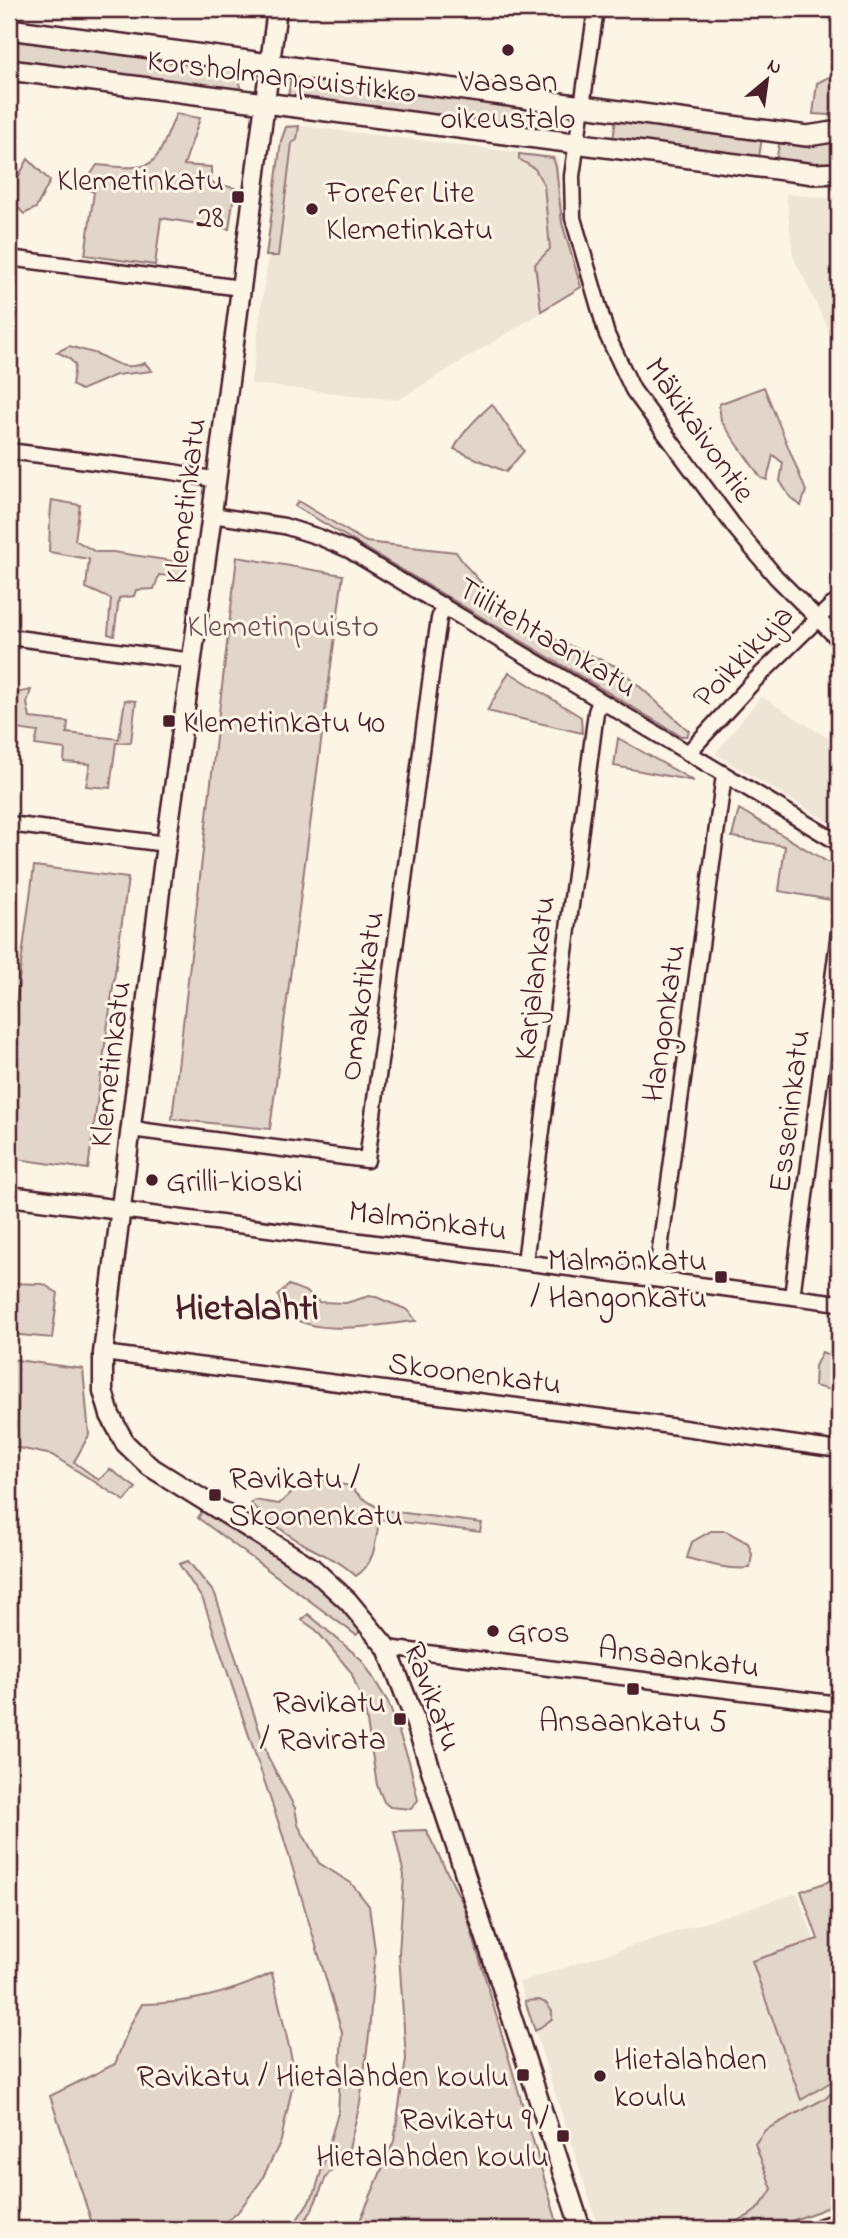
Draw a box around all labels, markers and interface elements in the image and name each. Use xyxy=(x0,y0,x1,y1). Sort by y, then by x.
street label: Korsholmanpuistikko xyxy=(144,39,419,118)
marker: Vaasan oikeustalo xyxy=(500,42,516,58)
north arrow xyxy=(732,46,802,116)
text: N xyxy=(762,52,786,82)
place label: Vaasan oikeustalo xyxy=(440,60,576,144)
place label: Klemetinkatu 28 xyxy=(57,159,224,243)
place label: Forefer Lite Klemetinkatu xyxy=(325,171,493,255)
marker: Klemetinkatu 28 xyxy=(230,189,246,205)
marker: Forefer Lite Klemetinkatu xyxy=(304,201,320,217)
street label: Mäkikaivontie xyxy=(631,349,766,514)
street label: Klemetinkatu xyxy=(154,416,221,587)
street label: Tiilitehtaankatu xyxy=(447,567,645,711)
street label: Poikkikuja xyxy=(683,595,806,720)
park label: Klemetinpuisto xyxy=(187,605,379,652)
place label: Klemetinkatu 40 xyxy=(183,701,385,748)
marker: Klemetinkatu 40 xyxy=(161,713,177,729)
street label: Karjalankatu xyxy=(503,894,570,1063)
street label: Omakotikatu xyxy=(328,909,399,1084)
street label: Hangonkatu xyxy=(631,942,700,1105)
street label: Klemetinkatu xyxy=(79,979,146,1150)
street label: Esseninkatu xyxy=(758,1027,825,1196)
place label: Grilli-kioski xyxy=(166,1160,303,1207)
marker: Grilli-kioski xyxy=(144,1172,160,1188)
street label: Malmönkatu xyxy=(346,1189,510,1256)
place label: Malmönkatu / Hangonkatu xyxy=(530,1239,707,1323)
marker: Malmönkatu / Hangonkatu xyxy=(713,1269,729,1285)
district label: Hietalahti xyxy=(175,1282,319,1338)
street label: Skoonenkatu xyxy=(385,1342,564,1409)
place label: Ravikatu / Skoonenkatu xyxy=(229,1457,403,1541)
marker: Ravikatu / Skoonenkatu xyxy=(207,1487,223,1503)
place label: Gros xyxy=(507,1611,570,1658)
marker: Gros xyxy=(485,1623,501,1639)
street label: Ansaankatu xyxy=(595,1626,762,1693)
street label: Ravikatu xyxy=(388,1636,473,1759)
place label: Ravikatu / Ravirata xyxy=(260,1681,386,1765)
marker: Ansaankatu 5 xyxy=(625,1681,641,1697)
place label: Ansaankatu 5 xyxy=(539,1700,727,1747)
marker: Ravikatu / Ravirata xyxy=(392,1711,408,1727)
place label: Hietalahden koulu xyxy=(614,2038,767,2122)
place label: Ravikatu / Hietalahden koulu xyxy=(137,2055,509,2102)
marker: Ravikatu / Hietalahden koulu xyxy=(515,2067,531,2083)
marker: Hietalahden koulu xyxy=(592,2068,608,2084)
place label: Ravikatu 9 / Hietalahden koulu xyxy=(316,2098,549,2182)
marker: Ravikatu 9 / Hietalahden koulu xyxy=(555,2128,571,2144)

